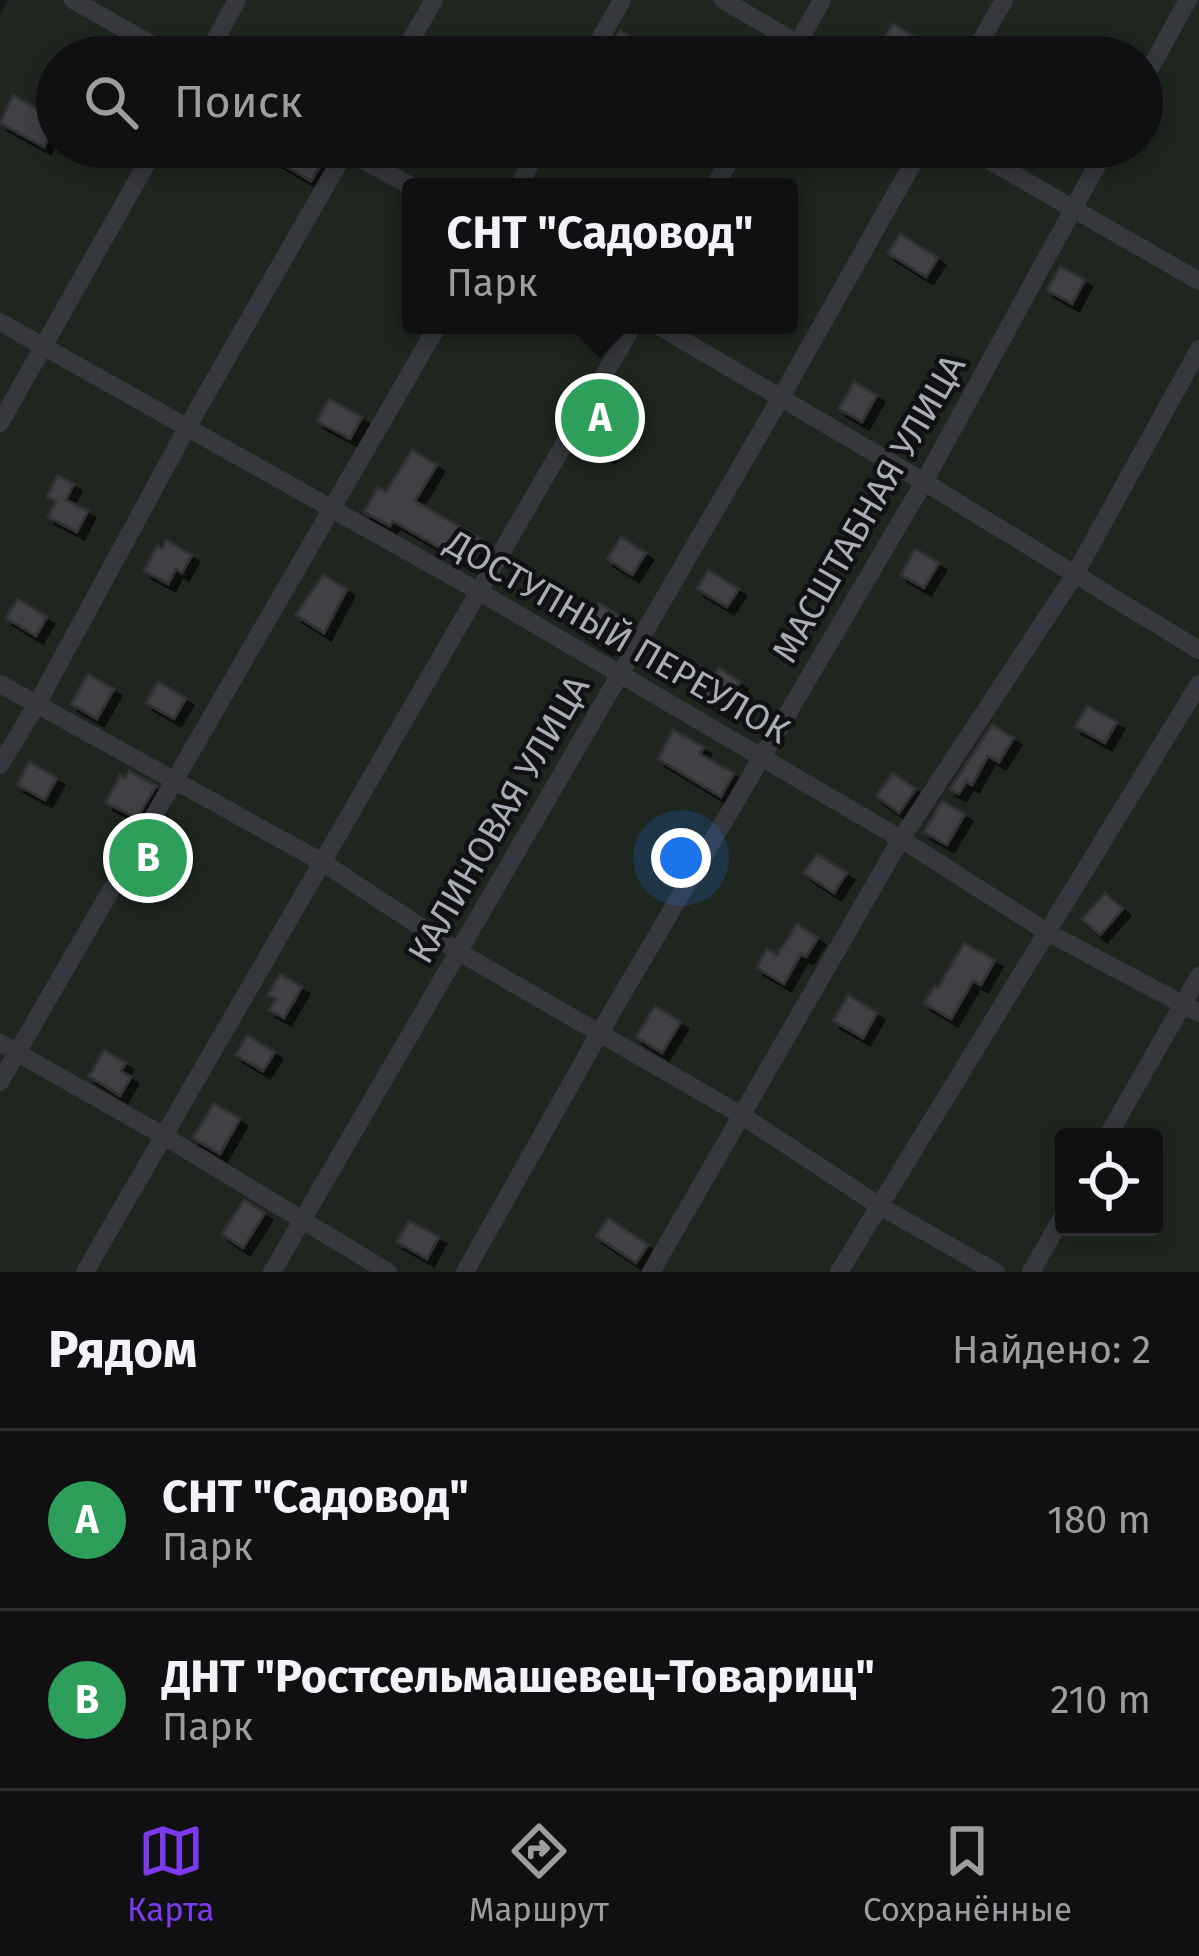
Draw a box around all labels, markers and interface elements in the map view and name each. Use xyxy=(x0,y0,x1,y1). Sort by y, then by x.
search box xyxy=(36,36,1163,168)
icon: search xyxy=(78,69,144,135)
text: Поиск xyxy=(174,75,303,129)
popup xyxy=(402,178,798,334)
text: СНТ "Садовод" xyxy=(447,206,754,260)
text: Парк xyxy=(447,260,537,306)
street label: МАСШТАБНАЯ УЛИЦА xyxy=(763,347,975,670)
pin: A xyxy=(561,373,639,463)
street label: ДОСТУПНЫЙ ПЕРЕУЛОК xyxy=(437,520,797,753)
street label: КАЛИНОВАЯ УЛИЦА xyxy=(399,668,599,971)
pin: B xyxy=(109,813,187,903)
your location xyxy=(651,828,711,888)
map controls xyxy=(1055,1128,1163,1236)
button: locate xyxy=(1055,1128,1163,1236)
text: Рядом xyxy=(48,1319,197,1381)
text: Найдено: 2 xyxy=(952,1327,1151,1373)
text: СНТ "Садовод" xyxy=(162,1470,469,1524)
text: A xyxy=(75,1497,99,1543)
text: 180 m xyxy=(1047,1497,1151,1543)
text: Парк xyxy=(162,1524,253,1570)
text: ДНТ "Ростсельмашевец-Товарищ" xyxy=(162,1650,875,1704)
text: B xyxy=(75,1677,99,1723)
text: 210 m xyxy=(1050,1677,1151,1723)
text: Парк xyxy=(162,1704,253,1750)
tab: Карта xyxy=(127,1818,215,1930)
tab: Маршрут xyxy=(469,1818,609,1930)
tab: Сохранённые xyxy=(863,1818,1072,1930)

